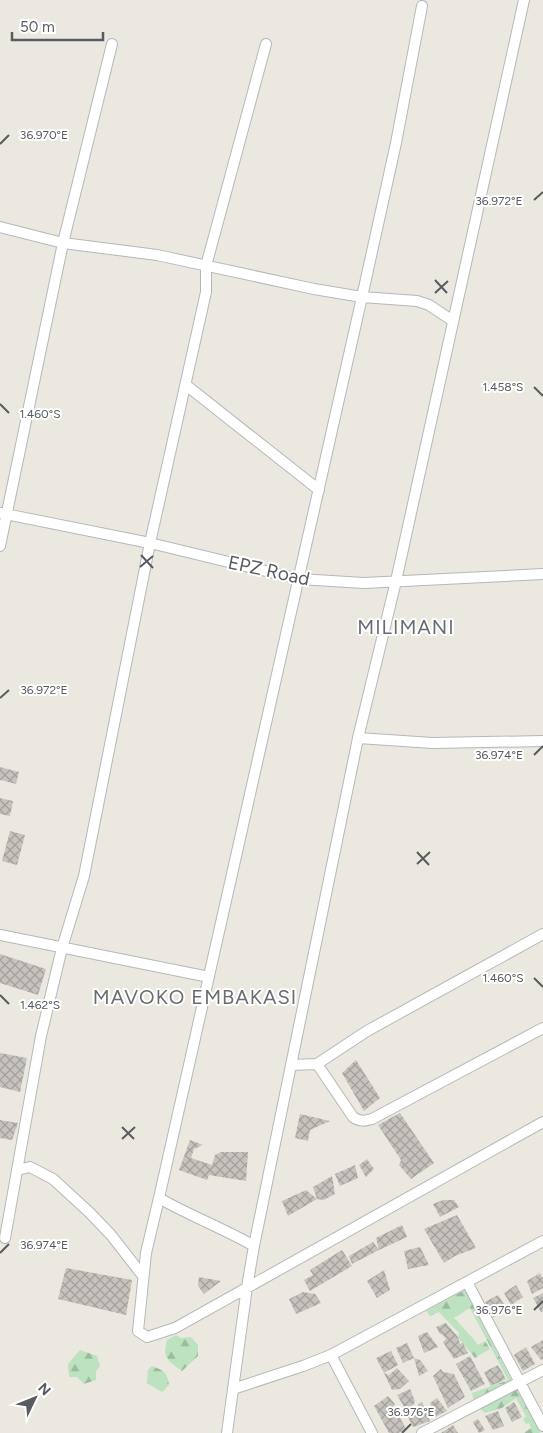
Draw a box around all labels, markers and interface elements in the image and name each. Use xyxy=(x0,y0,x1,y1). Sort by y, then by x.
scale bar xyxy=(12,10,104,42)
text: 50 m xyxy=(20,18,55,36)
text: 36.970°E xyxy=(20,128,68,142)
text: 36.972°E xyxy=(475,194,523,208)
text: 1.458°S xyxy=(483,380,523,394)
text: 1.460°S xyxy=(19,407,61,421)
street label: EPZ Road xyxy=(226,551,312,590)
district label: MILIMANI xyxy=(357,615,455,639)
text: 36.972°E xyxy=(20,683,68,697)
text: 36.974°E xyxy=(475,748,523,762)
text: 1.460°S xyxy=(482,971,524,985)
district label: MAVOKO EMBAKASI xyxy=(93,985,297,1009)
text: 1.462°S xyxy=(20,998,60,1012)
text: 36.974°E xyxy=(20,1238,68,1252)
text: 36.976°E xyxy=(475,1303,523,1317)
north arrow xyxy=(10,1373,60,1423)
text: N xyxy=(34,1380,54,1399)
text: 36.976°E xyxy=(387,1405,435,1419)

